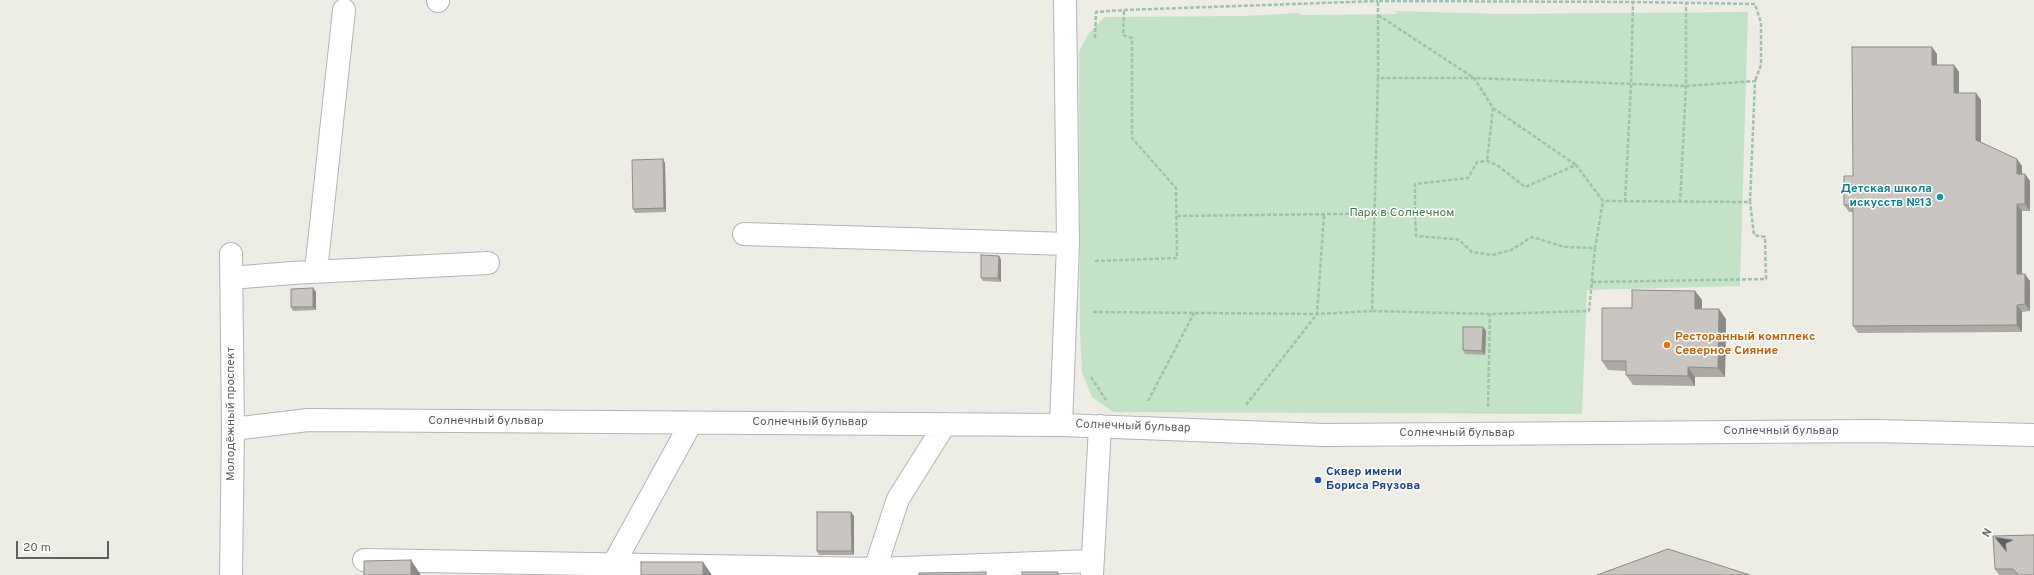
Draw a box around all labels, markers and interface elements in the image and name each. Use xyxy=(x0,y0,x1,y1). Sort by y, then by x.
place label: Детская школа искусств №13 xyxy=(1841,183,1932,211)
marker: Детская школа искусств №13 xyxy=(1935,192,1945,202)
park label: Парк в Солнечном xyxy=(1350,207,1454,221)
place label: Ресторанный комплекс Северное Сияние xyxy=(1675,331,1815,359)
marker: Ресторанный комплекс Северное Сияние xyxy=(1662,340,1672,350)
street label: Молодёжный проспект xyxy=(225,347,239,481)
street label: Солнечный бульвар xyxy=(428,415,544,429)
street label: Солнечный бульвар xyxy=(752,416,868,430)
street label: Солнечный бульвар xyxy=(1075,418,1191,436)
street label: Солнечный бульвар xyxy=(1723,425,1839,439)
street label: Солнечный бульвар xyxy=(1399,427,1515,441)
place label: Сквер имени Бориса Ряузова xyxy=(1326,466,1420,494)
marker: Сквер имени Бориса Ряузова xyxy=(1313,475,1323,485)
north arrow xyxy=(1978,519,2018,559)
text: N xyxy=(1980,526,1996,540)
scale bar xyxy=(18,533,111,559)
text: 20 m xyxy=(23,540,51,556)

